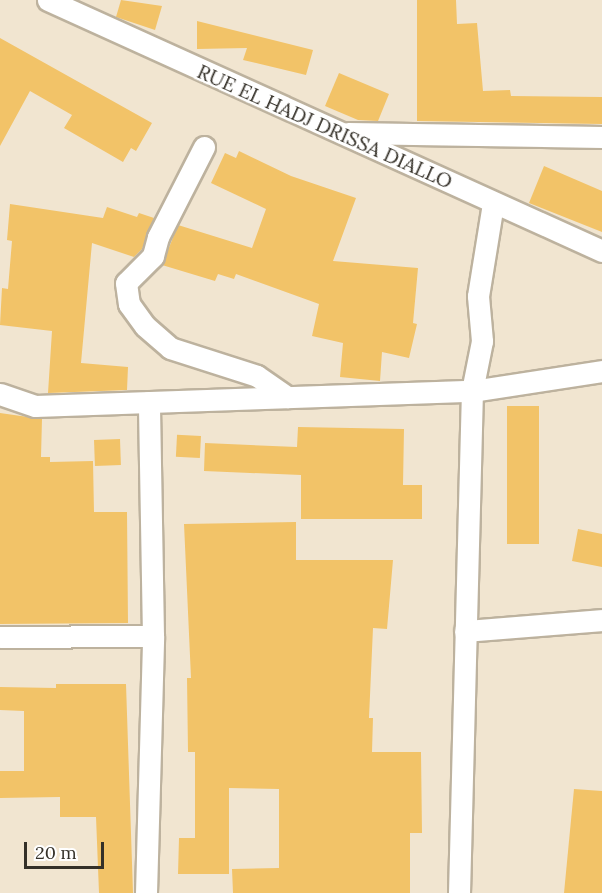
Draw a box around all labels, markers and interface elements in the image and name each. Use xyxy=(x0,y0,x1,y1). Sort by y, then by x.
street label: RUE EL HADJ DRISSA DIALLO xyxy=(194,59,456,193)
scale bar xyxy=(27,830,106,868)
text: 20 m xyxy=(35,841,77,864)

